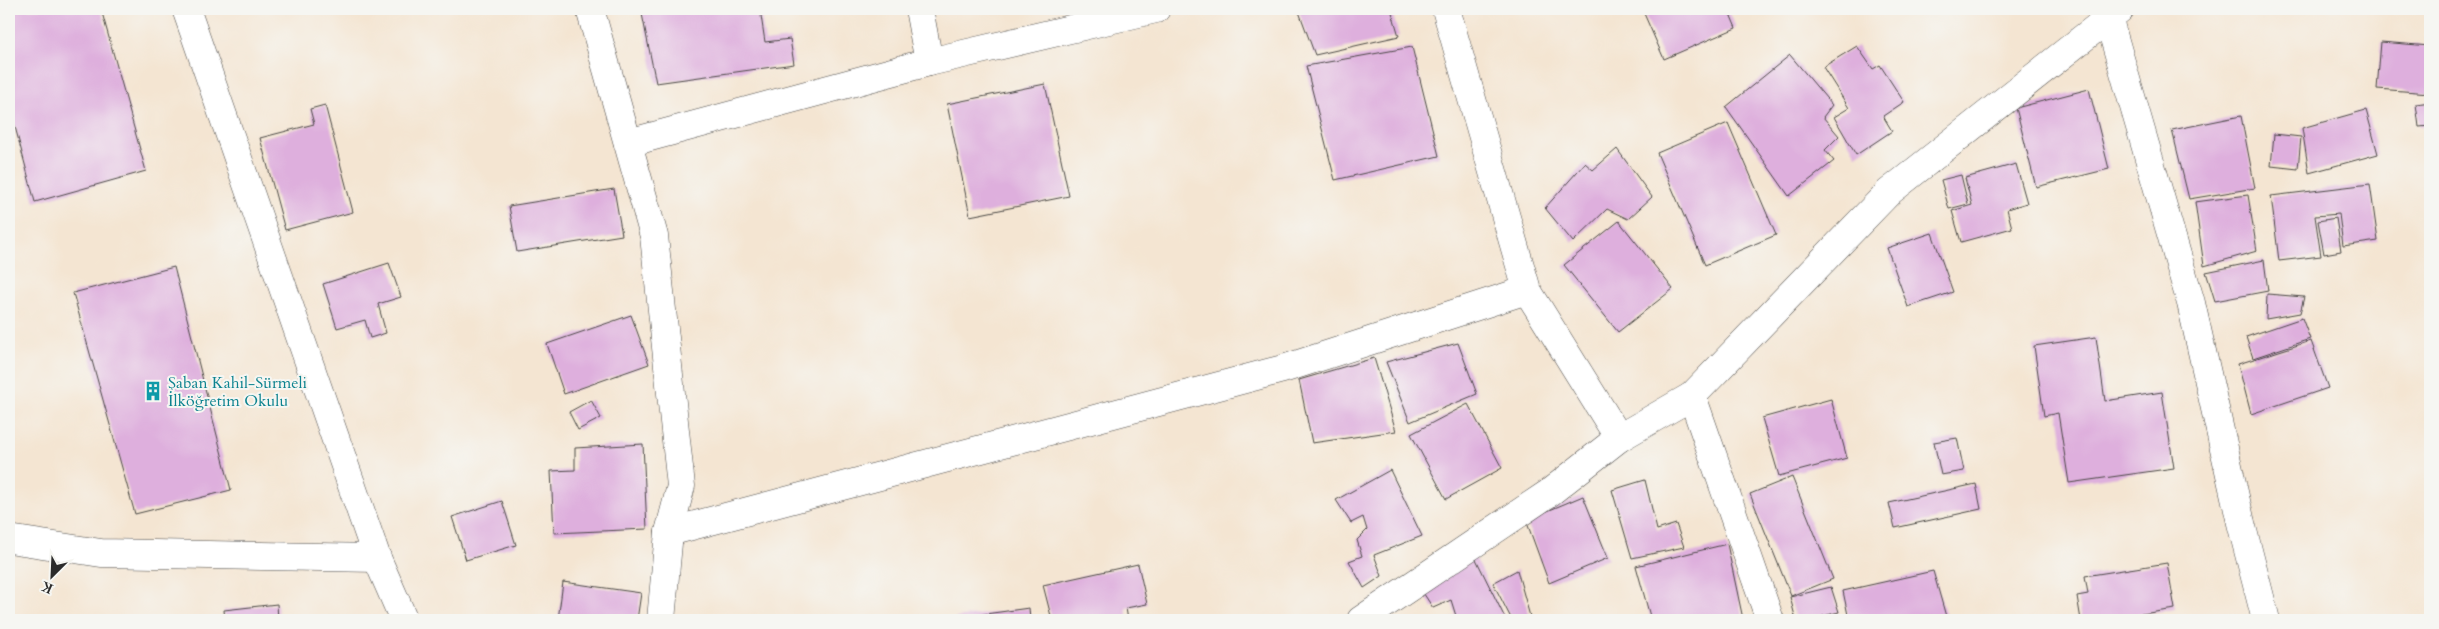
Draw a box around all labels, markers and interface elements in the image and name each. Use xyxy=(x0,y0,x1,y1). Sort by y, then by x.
place label: Şaban Kahil-Sürmeli İlköğretim Okulu xyxy=(168,372,308,412)
building icon: Şaban Kahil-Sürmeli İlköğretim Okulu xyxy=(142,380,164,402)
north arrow xyxy=(28,552,78,602)
text: K xyxy=(37,576,56,598)

